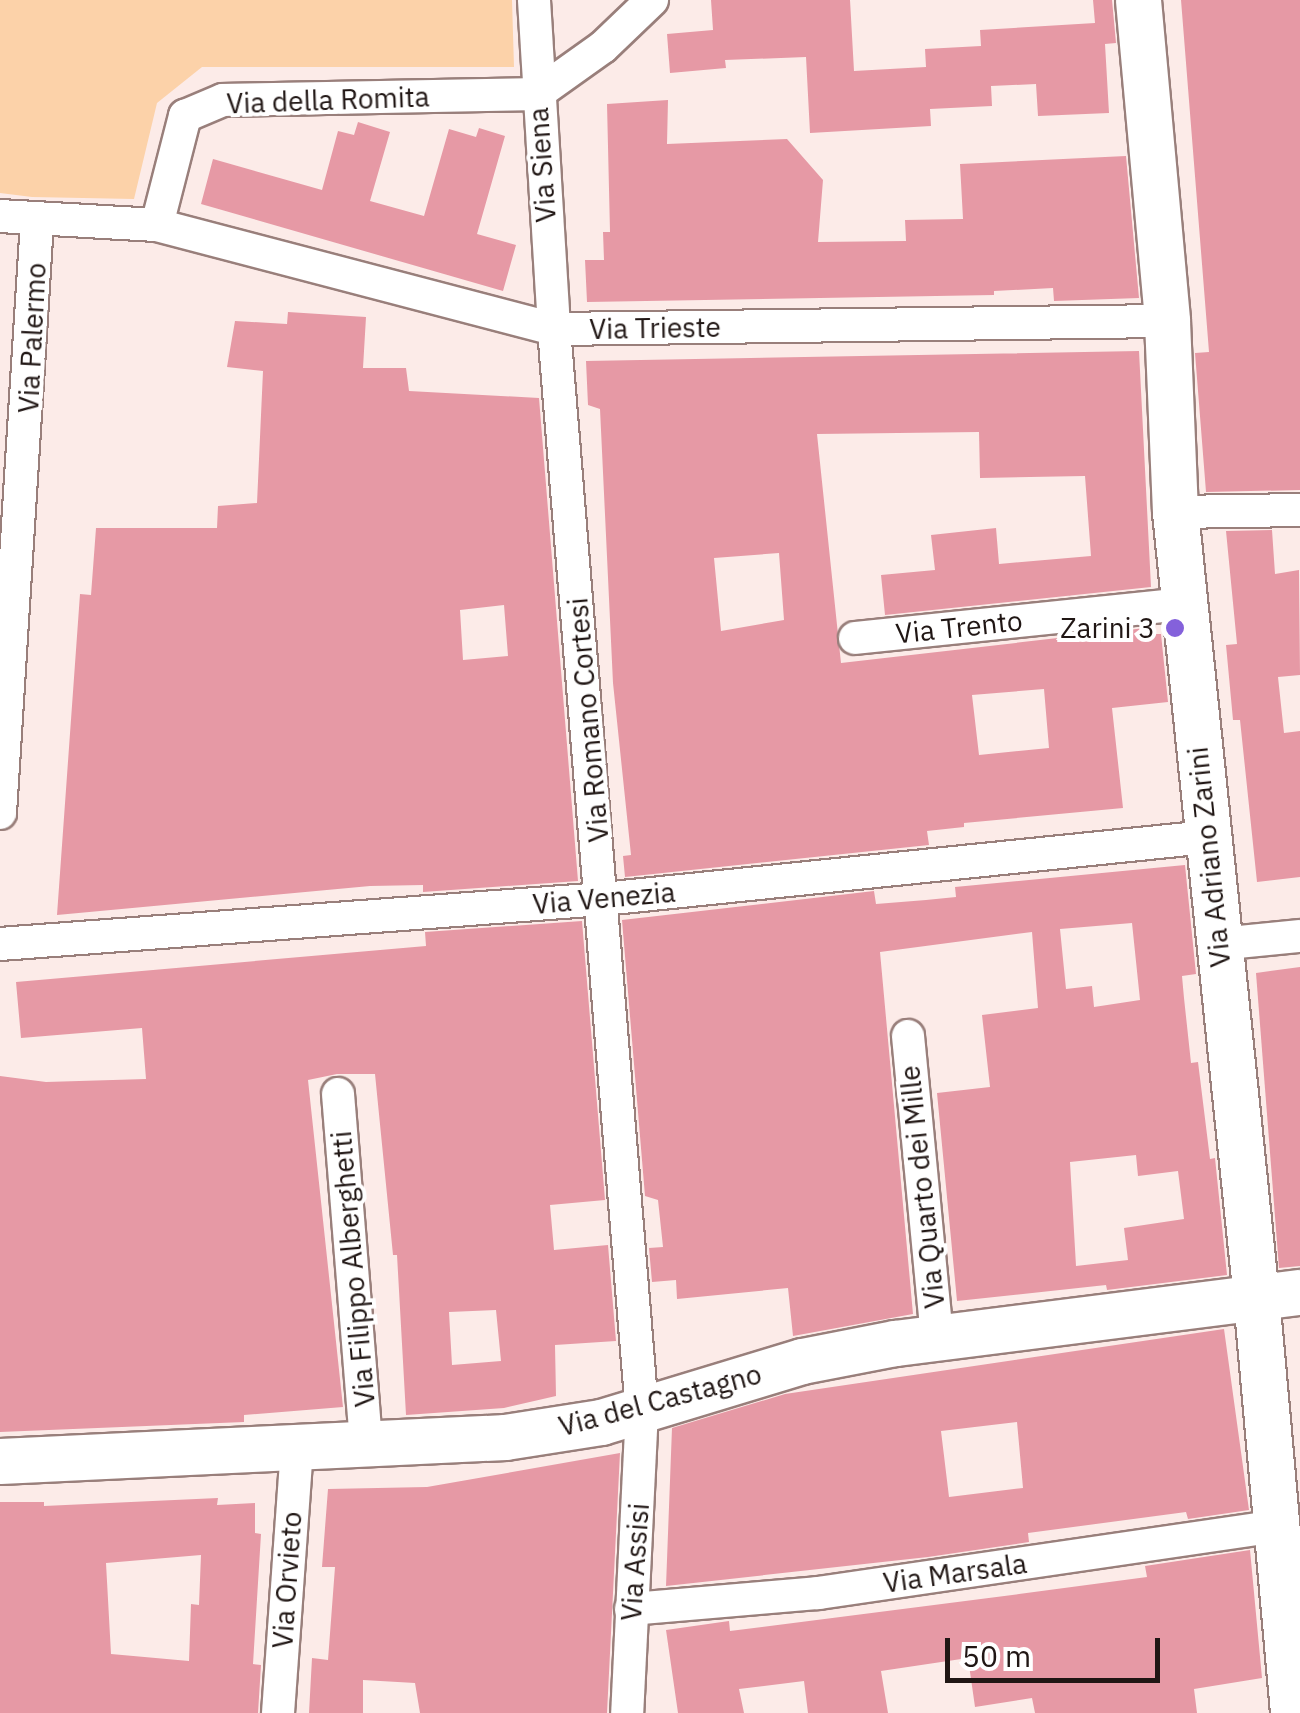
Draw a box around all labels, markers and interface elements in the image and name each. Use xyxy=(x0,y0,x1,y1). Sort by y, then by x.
street label: Via della Romita xyxy=(226,80,430,120)
street label: Via Siena xyxy=(521,106,563,224)
street label: Via Palermo xyxy=(11,262,53,414)
street label: Via Trieste xyxy=(589,310,721,346)
street label: Via Romano Cortesi xyxy=(561,596,615,844)
street label: Via Trento xyxy=(894,604,1024,650)
place label: Zarini 3 xyxy=(1060,611,1155,645)
marker: Zarini 3 xyxy=(1164,617,1186,639)
street label: Via Adriano Zarini xyxy=(1181,745,1237,969)
street label: Via Venezia xyxy=(531,875,677,921)
street label: Via Quarto dei Mille xyxy=(893,1064,951,1310)
street label: Via Filippo Alberghetti xyxy=(324,1130,382,1408)
street label: Via del Castagno xyxy=(555,1357,765,1443)
street label: Via Assisi xyxy=(614,1502,656,1622)
street label: Via Orvieto xyxy=(265,1510,309,1650)
street label: Via Marsala xyxy=(881,1546,1029,1600)
scale bar xyxy=(950,1618,1165,1680)
text: 50 m xyxy=(962,1636,1031,1675)

